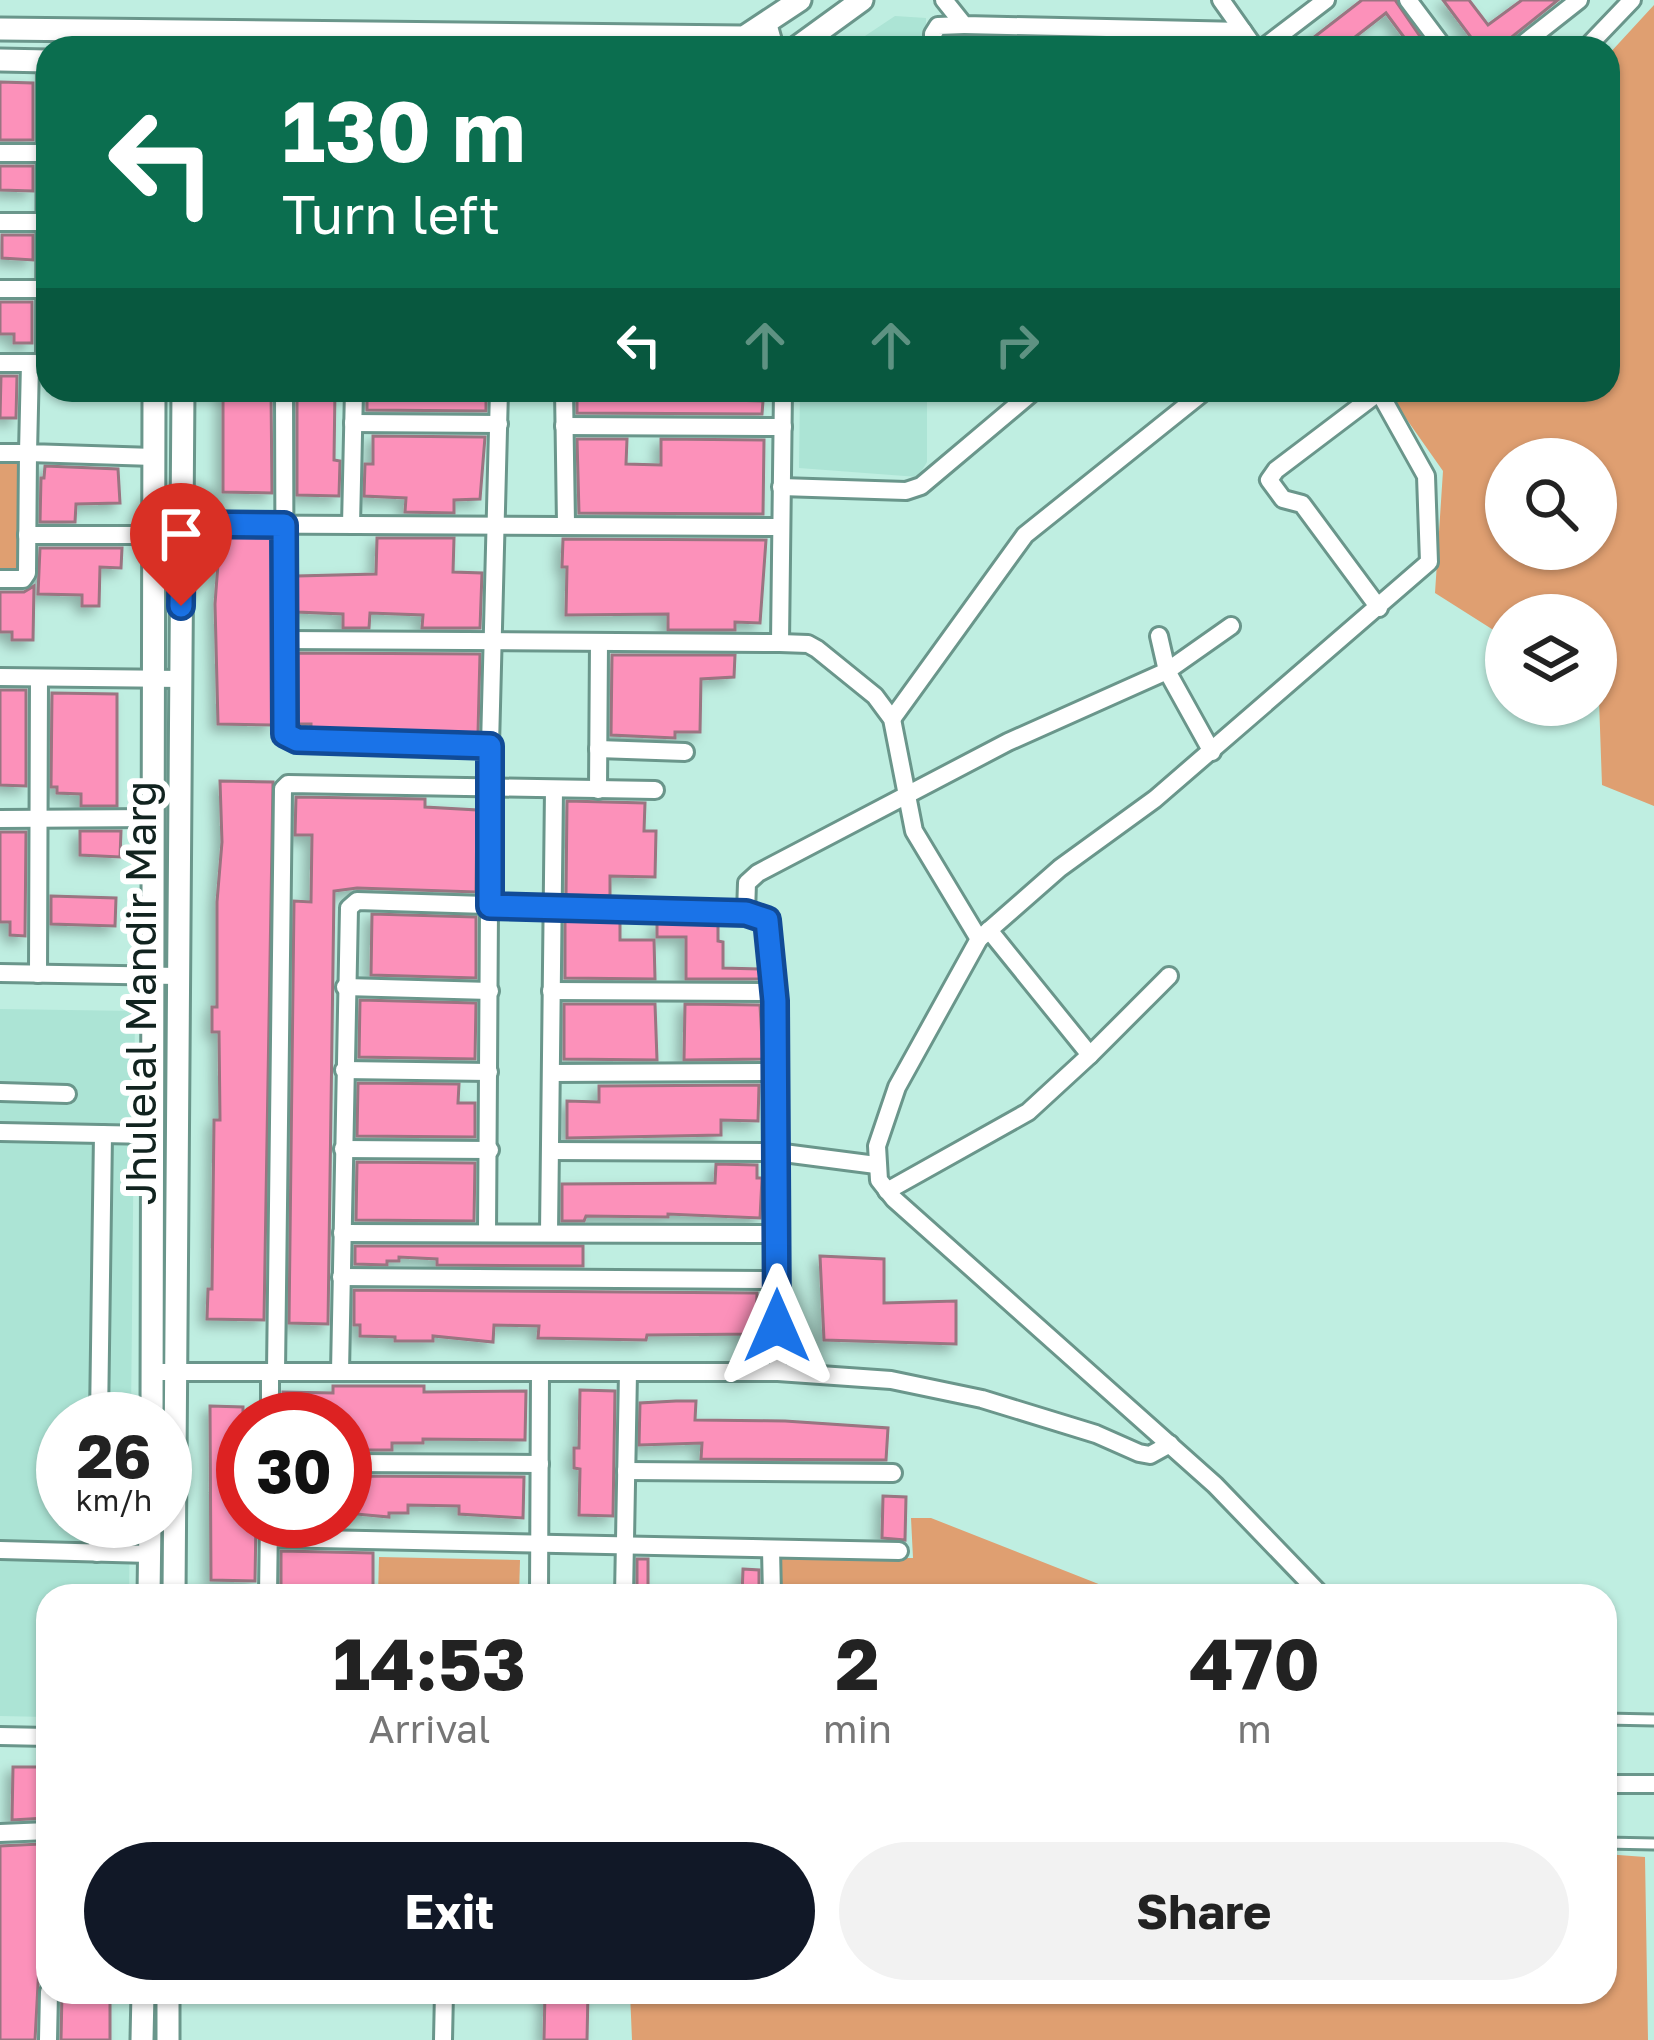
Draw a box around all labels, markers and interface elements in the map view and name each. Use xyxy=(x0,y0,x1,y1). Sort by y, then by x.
text: 130 m xyxy=(282,80,526,180)
icon: left xyxy=(84,84,240,240)
text: Turn left xyxy=(282,181,500,246)
icon: left xyxy=(606,312,672,378)
icon: ahead xyxy=(732,312,798,378)
icon: ahead xyxy=(858,312,924,378)
icon: right xyxy=(984,312,1050,378)
map controls xyxy=(1485,438,1617,726)
button: search xyxy=(1485,438,1617,570)
pin xyxy=(130,483,232,606)
icon: arrive xyxy=(148,501,214,567)
button: layers xyxy=(1485,594,1617,726)
street label: Jhulelal Mandir Marg xyxy=(115,781,165,1205)
position arrow xyxy=(714,1263,840,1389)
speed limit sign: 30 xyxy=(216,1392,372,1548)
text: 26 xyxy=(77,1419,151,1491)
text: km/h xyxy=(76,1482,152,1518)
text: 14:53 xyxy=(333,1619,526,1706)
text: 2 xyxy=(835,1619,879,1706)
text: 470 xyxy=(1189,1619,1320,1706)
text: Arrival xyxy=(368,1705,491,1752)
text: min xyxy=(823,1705,892,1752)
text: m xyxy=(1237,1705,1272,1752)
button: Exit xyxy=(84,1842,815,1980)
button: Share xyxy=(839,1842,1569,1980)

